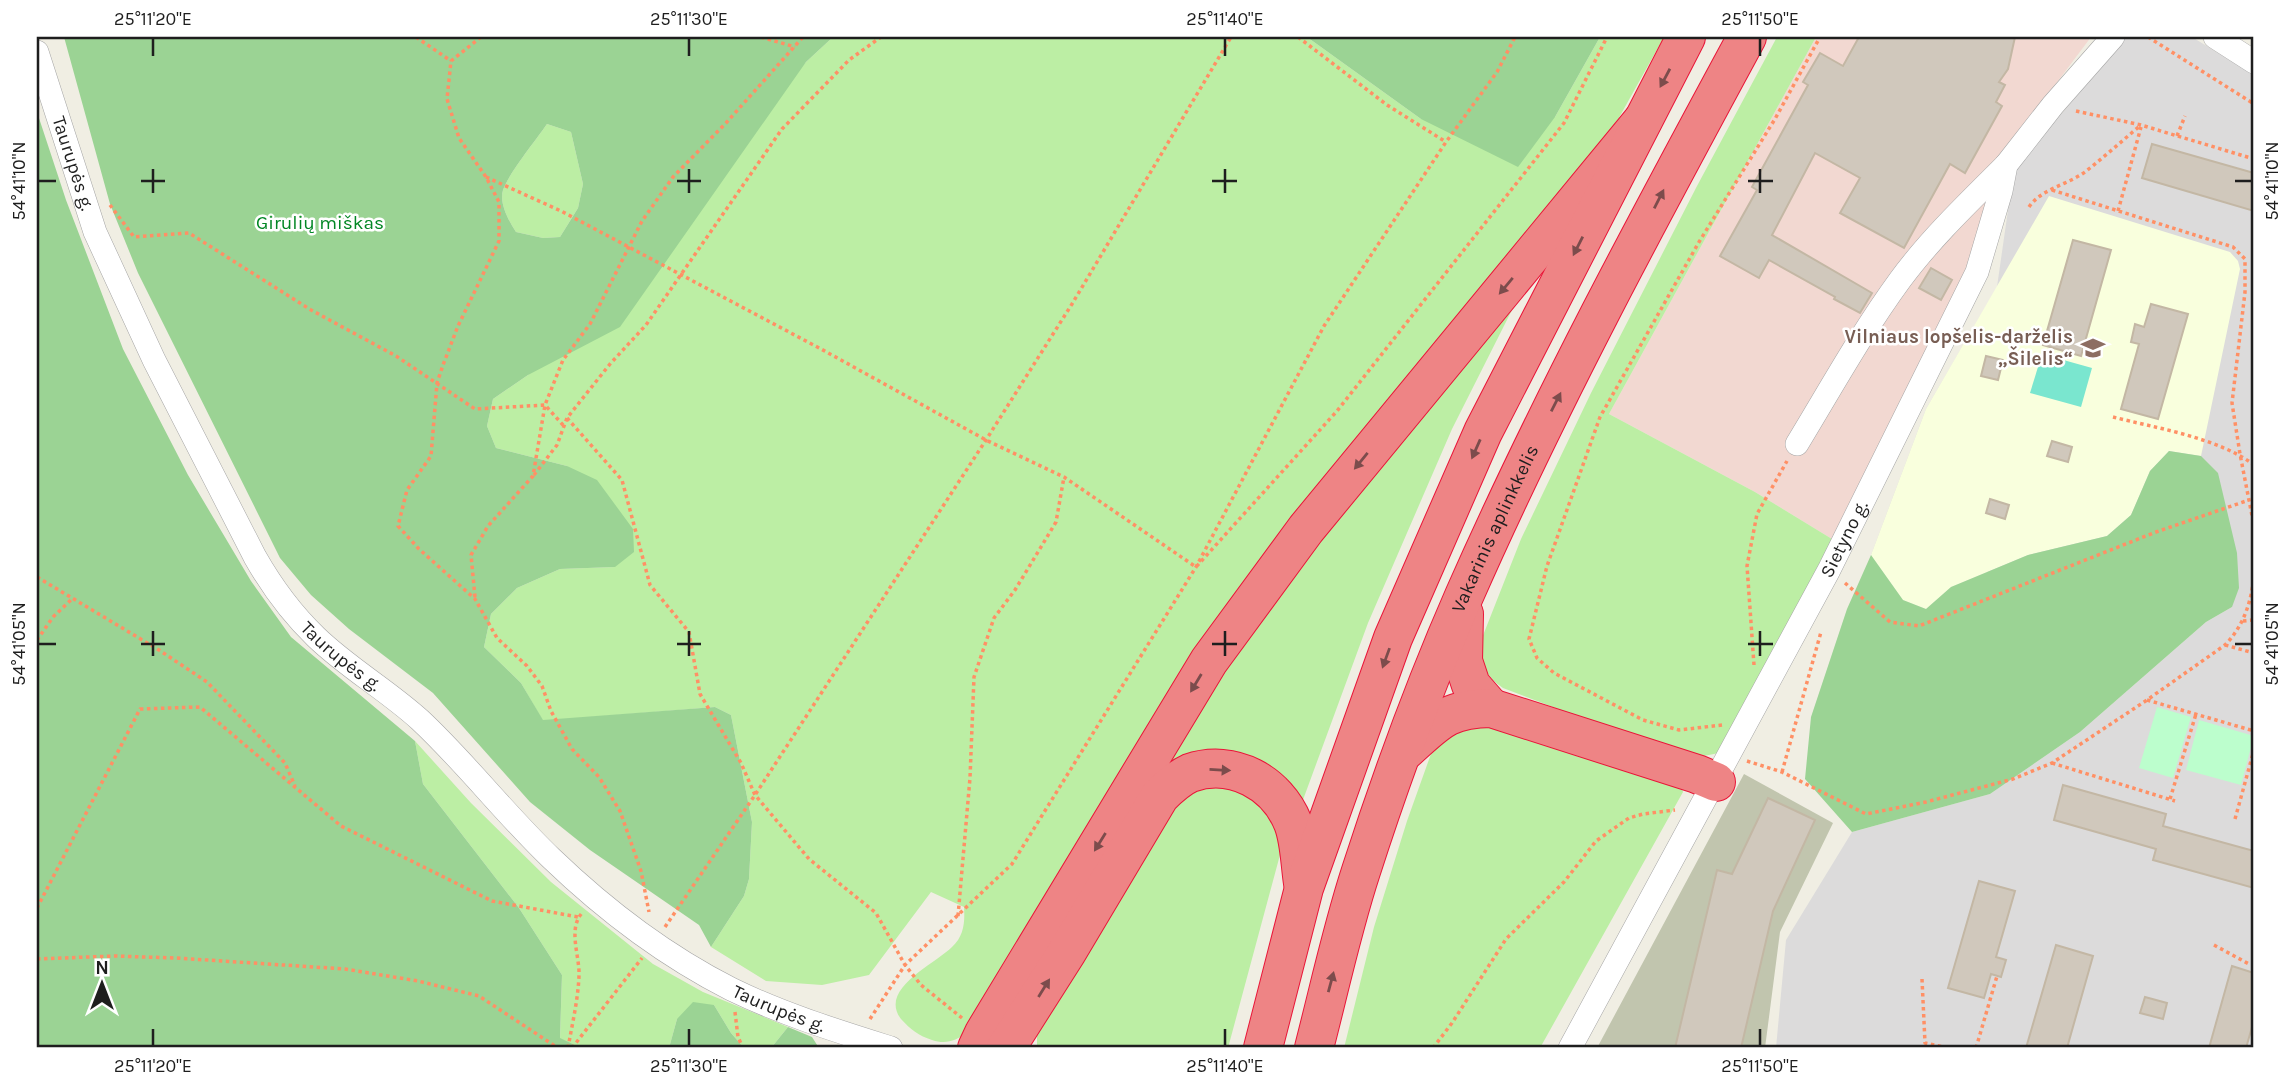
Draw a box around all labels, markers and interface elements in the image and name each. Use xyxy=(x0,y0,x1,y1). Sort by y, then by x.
text: 25°11'20"E xyxy=(114,8,192,30)
text: 25°11'30"E xyxy=(650,8,728,30)
text: 25°11'40"E xyxy=(1186,8,1264,30)
text: 25°11'50"E xyxy=(1721,8,1799,30)
one-way arrow xyxy=(1659,68,1670,88)
street label: Taurupės g. xyxy=(47,113,98,213)
text: 54°41'10"N xyxy=(8,141,30,221)
text: 54°41'10"N xyxy=(2261,141,2283,221)
one-way arrow xyxy=(1653,189,1664,209)
park label: Girulių miškas xyxy=(256,212,384,234)
one-way arrow xyxy=(1573,236,1584,256)
one-way arrow xyxy=(1499,277,1514,294)
place label: Vilniaus lopšelis-darželis „Šilelis“ xyxy=(1844,326,2073,370)
school or university icon: Vilniaus lopšelis-darželis „Šilelis“ xyxy=(2079,334,2107,362)
one-way arrow xyxy=(1551,392,1562,412)
one-way arrow xyxy=(1470,439,1482,459)
street label: Vakarinis aplinkkelis xyxy=(1447,441,1543,616)
one-way arrow xyxy=(1354,453,1369,470)
street label: Sietyno g. xyxy=(1816,497,1873,582)
text: 54°41'05"N xyxy=(8,602,30,686)
text: 54°41'05"N xyxy=(2261,602,2283,686)
street label: Taurupės g. xyxy=(296,617,385,696)
one-way arrow xyxy=(1380,647,1391,668)
one-way arrow xyxy=(1190,673,1202,692)
one-way arrow xyxy=(1209,765,1231,776)
one-way arrow xyxy=(1094,832,1107,852)
north arrow xyxy=(66,948,136,1018)
text: N xyxy=(95,957,109,979)
one-way arrow xyxy=(1326,971,1337,993)
one-way arrow xyxy=(1038,979,1051,998)
street label: Taurupės g. xyxy=(729,980,828,1037)
text: 25°11'20"E xyxy=(114,1055,192,1077)
text: 25°11'30"E xyxy=(650,1055,728,1077)
text: 25°11'40"E xyxy=(1186,1055,1264,1077)
text: 25°11'50"E xyxy=(1721,1055,1799,1077)

